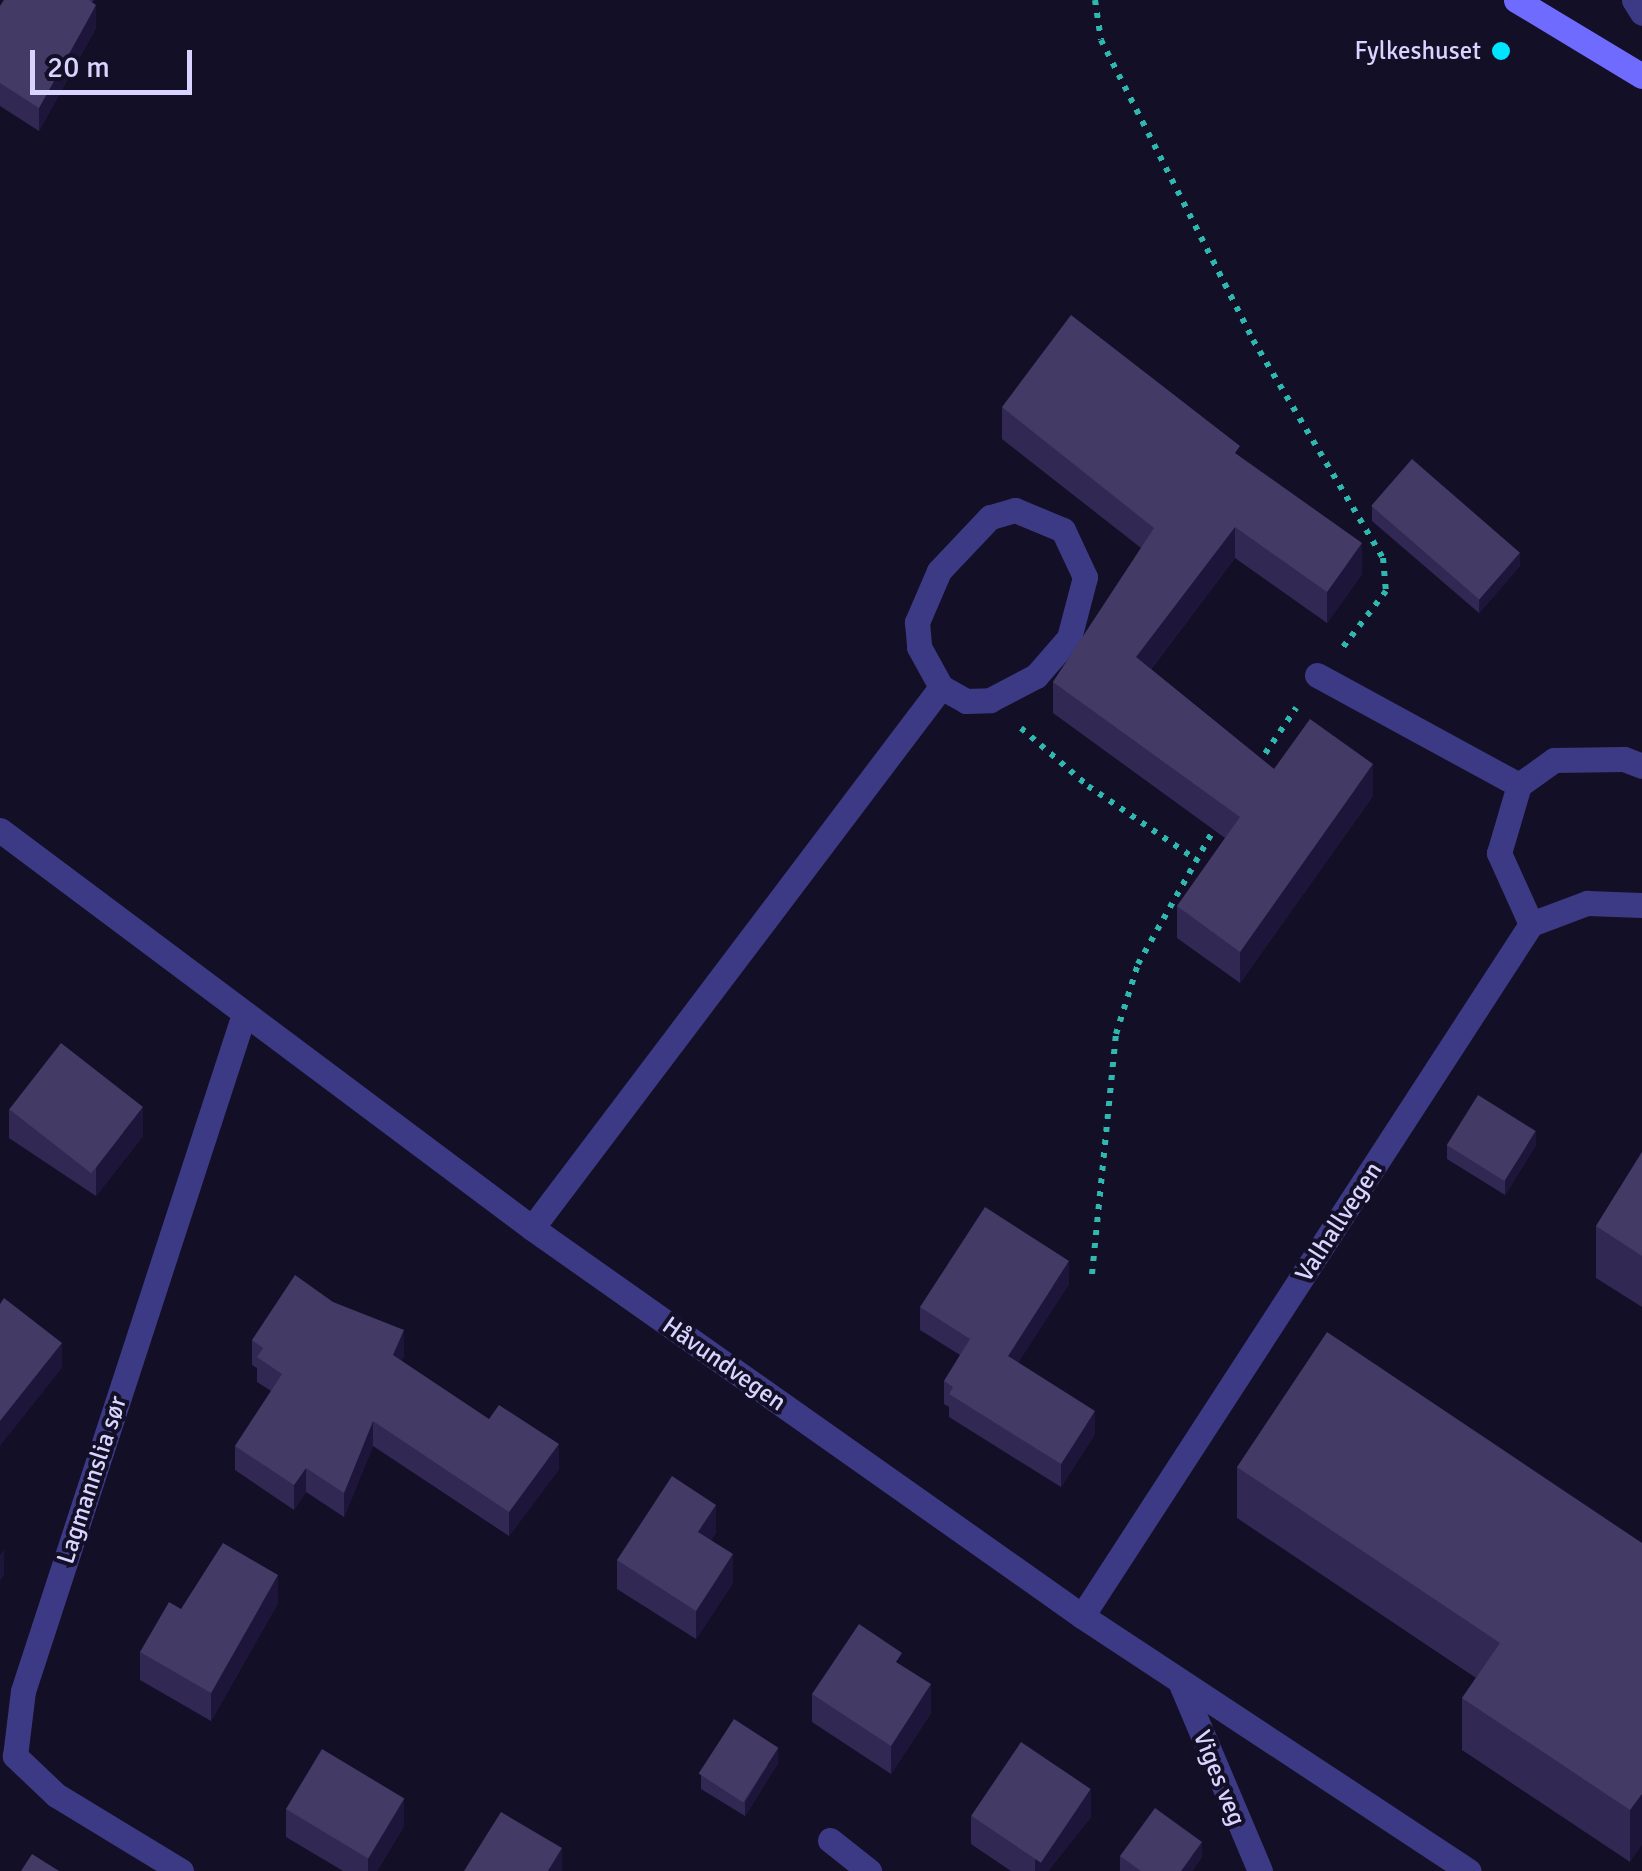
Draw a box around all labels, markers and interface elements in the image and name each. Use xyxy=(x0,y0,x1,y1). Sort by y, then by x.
scale bar xyxy=(35,30,198,92)
place label: Fylkeshuset xyxy=(1354,36,1481,66)
marker: Fylkeshuset xyxy=(1490,40,1512,62)
text: 20 m xyxy=(47,49,110,86)
street label: Valhallvegen xyxy=(1289,1156,1389,1288)
street label: Håvundvegen xyxy=(656,1310,792,1418)
street label: Lagmannslia sør xyxy=(51,1392,133,1568)
street label: Viges veg xyxy=(1186,1726,1252,1830)

